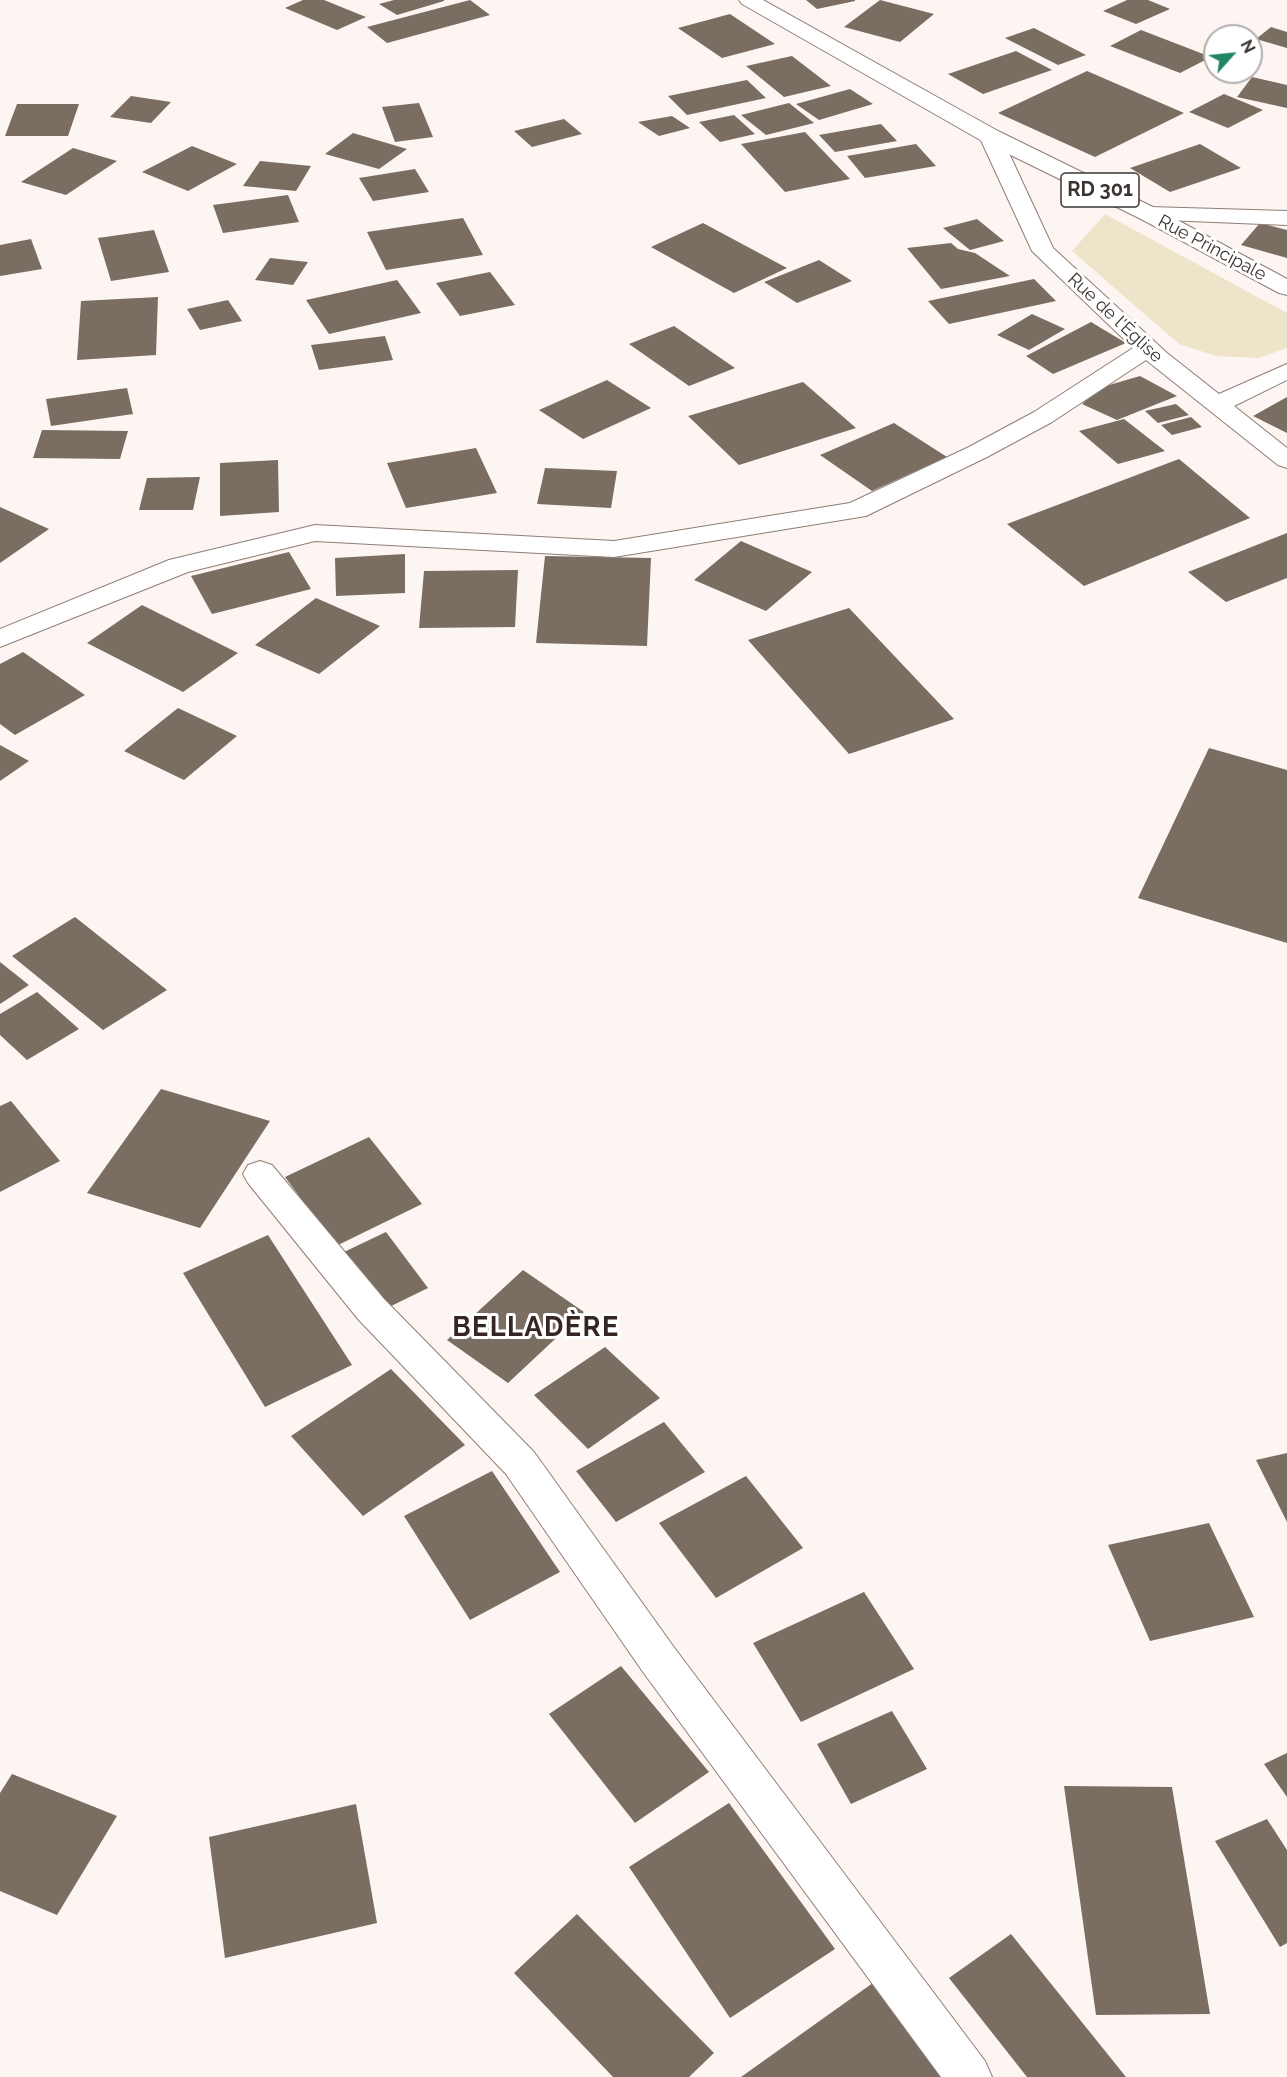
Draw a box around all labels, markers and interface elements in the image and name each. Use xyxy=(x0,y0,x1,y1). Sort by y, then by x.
north arrow xyxy=(1203,24,1263,84)
text: N xyxy=(1236,37,1259,56)
road number: RD 301 xyxy=(1061,173,1139,207)
street label: Rue Principale xyxy=(1154,210,1270,286)
street label: Rue de l'Église xyxy=(1063,269,1167,367)
district label: BELLADÈRE xyxy=(452,1312,620,1344)

